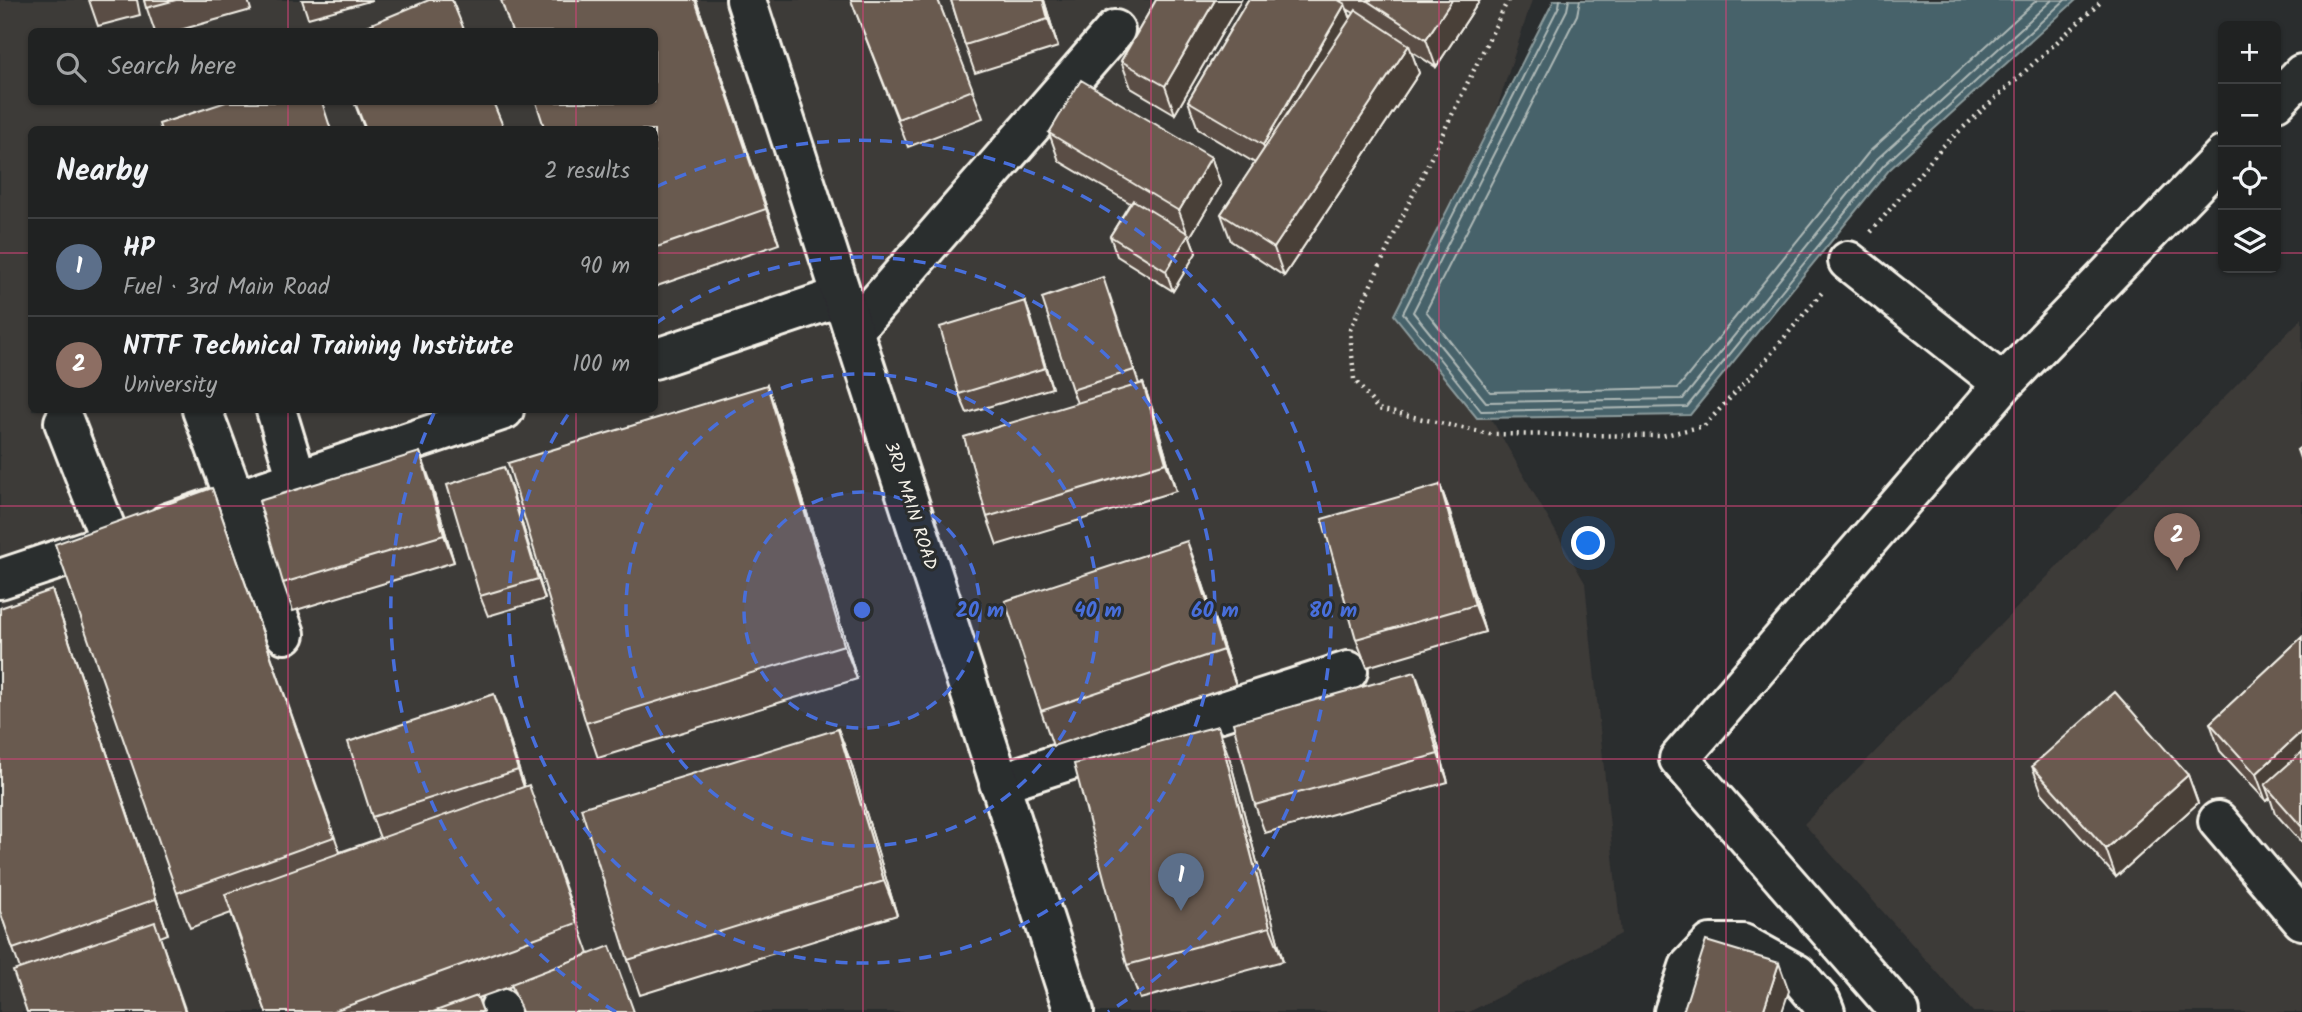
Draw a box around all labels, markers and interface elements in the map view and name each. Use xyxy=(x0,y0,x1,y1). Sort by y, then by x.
map controls xyxy=(2218,21,2281,273)
button: + xyxy=(2218,21,2281,84)
search box xyxy=(28,28,658,105)
text: Search here xyxy=(108,46,236,88)
icon: search xyxy=(52,48,90,86)
button: − xyxy=(2218,84,2281,147)
button: locate xyxy=(2218,147,2281,210)
text: Nearby xyxy=(56,148,148,196)
text: 2 results xyxy=(544,154,630,190)
button: layers xyxy=(2218,210,2281,273)
text: HP xyxy=(123,228,154,270)
text: 1 xyxy=(76,249,82,285)
text: 90 m xyxy=(580,249,630,285)
text: Fuel · 3rd Main Road xyxy=(123,270,329,306)
text: NTTF Technical Training Institute xyxy=(123,326,514,368)
text: 2 xyxy=(72,347,86,383)
text: 100 m xyxy=(572,347,630,383)
text: University xyxy=(123,368,217,404)
street label: 3RD MAIN ROAD xyxy=(876,438,945,574)
pin: 2 xyxy=(2154,513,2200,571)
your location xyxy=(1571,526,1605,560)
text: 20 m xyxy=(956,595,1004,628)
text: 40 m xyxy=(1074,595,1122,628)
text: 60 m xyxy=(1191,595,1239,628)
text: 80 m xyxy=(1309,595,1357,628)
centre of rings xyxy=(850,598,874,622)
pin: 1 xyxy=(1158,853,1204,911)

